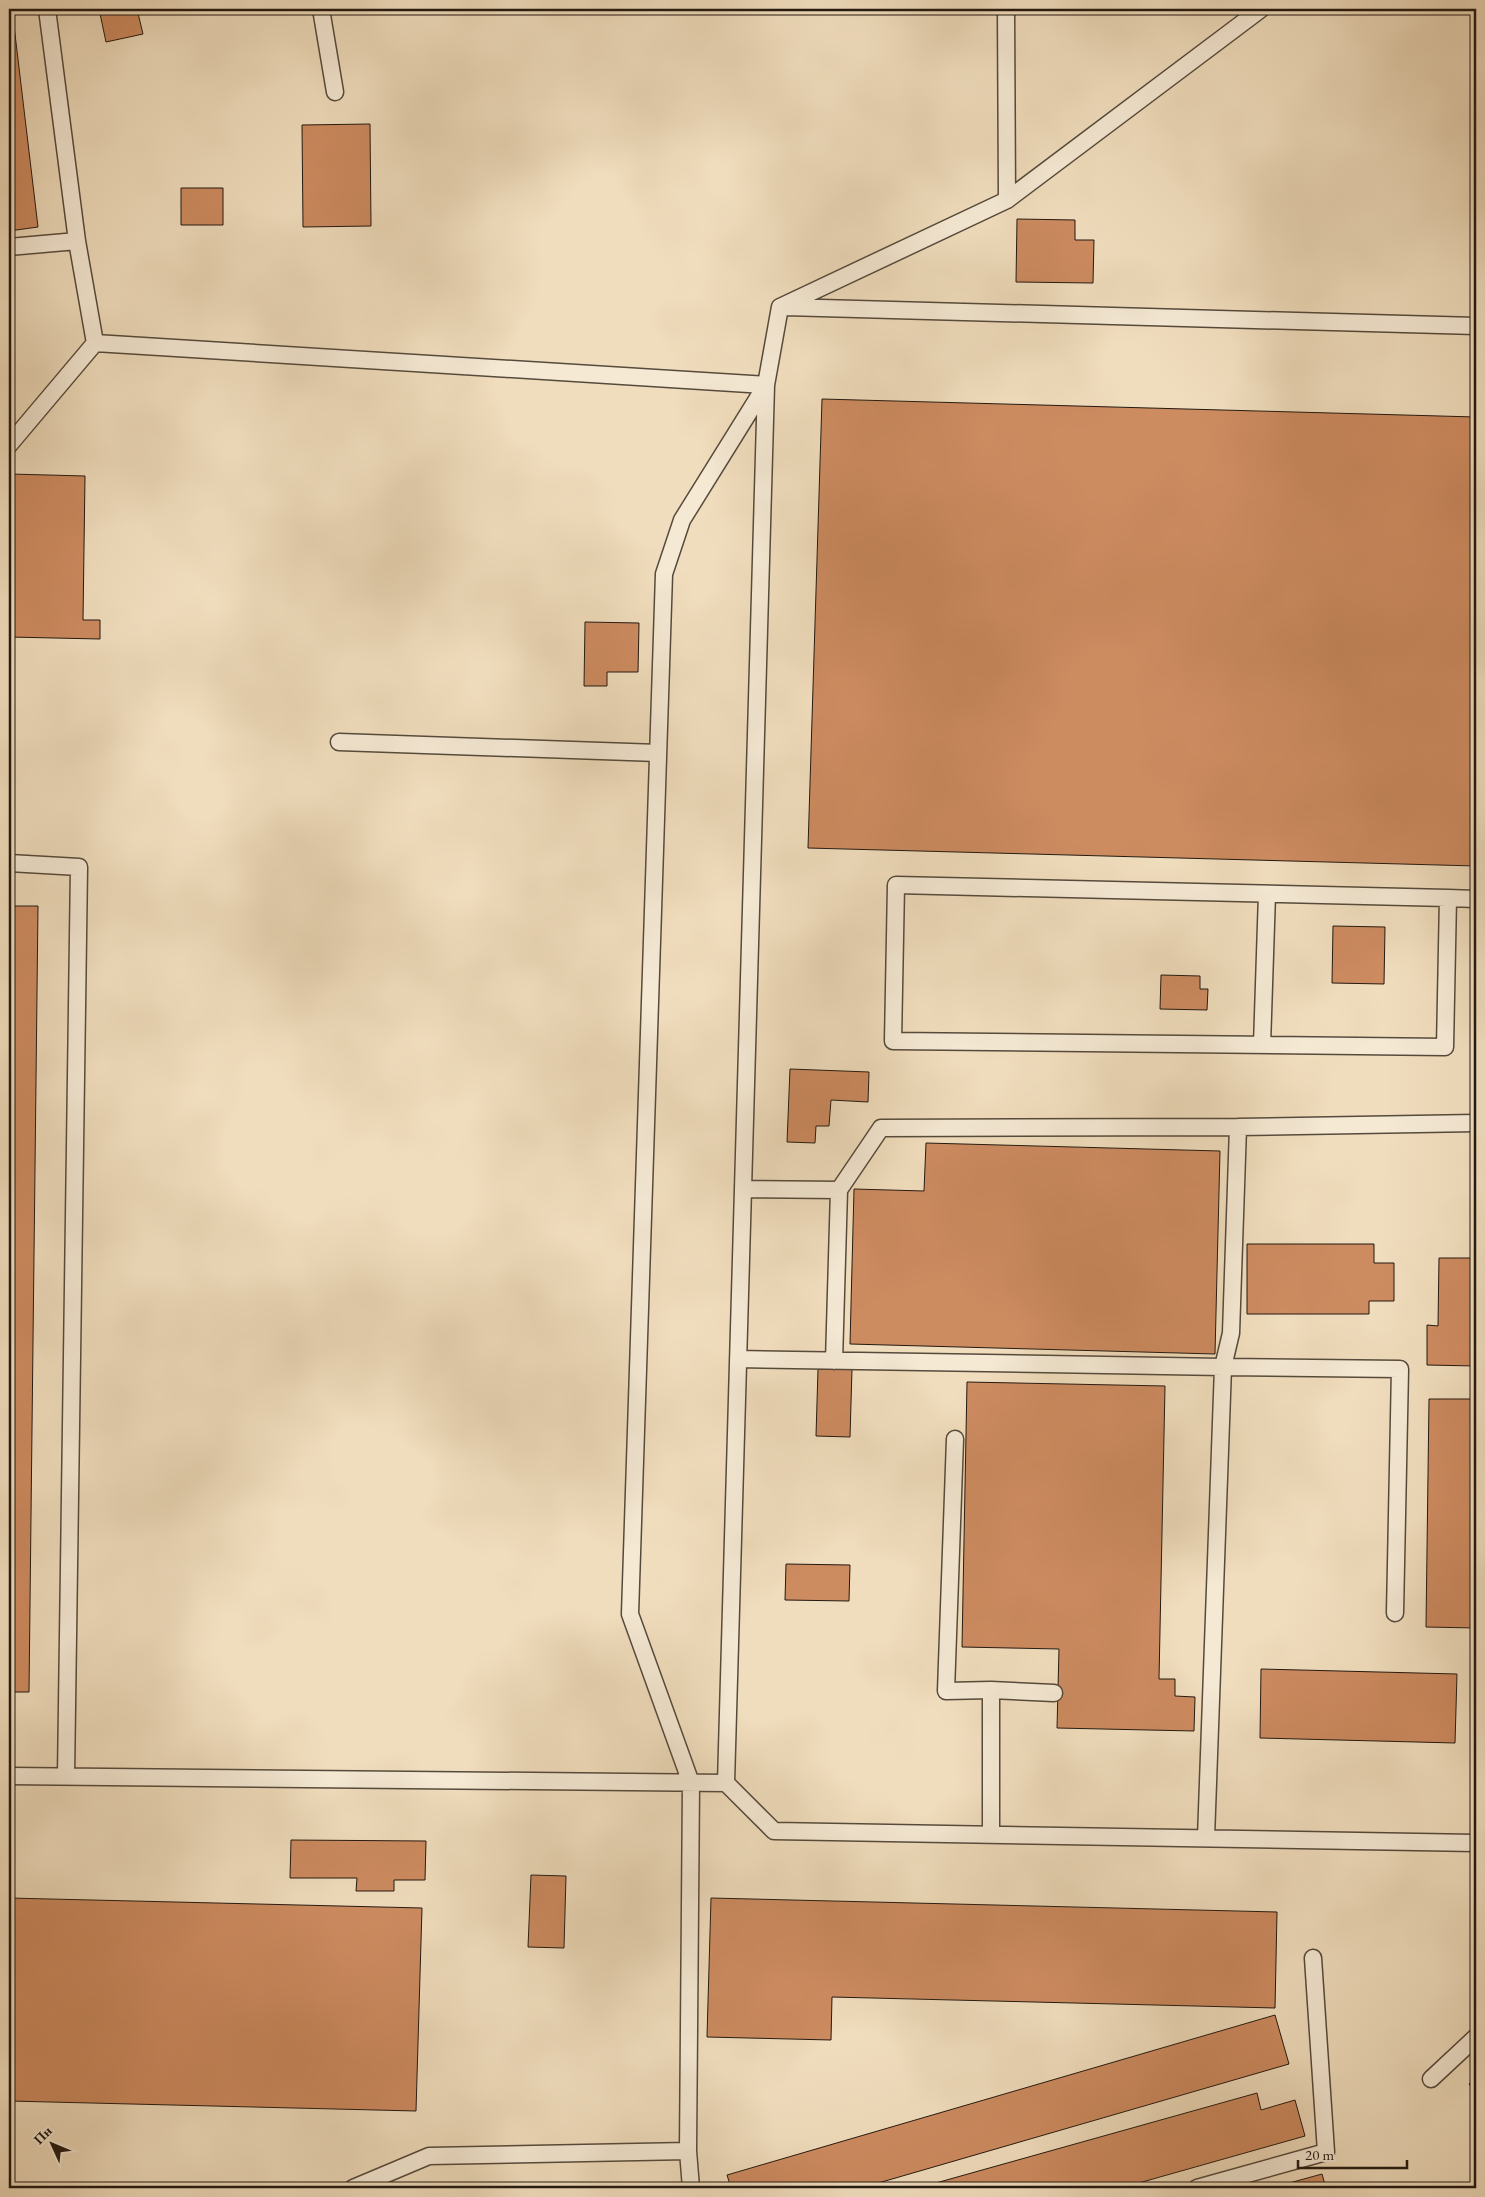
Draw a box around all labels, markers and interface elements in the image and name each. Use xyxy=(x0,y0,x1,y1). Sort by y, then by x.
north arrow xyxy=(28,2120,78,2170)
text: Пн xyxy=(30,2122,56,2148)
scale bar xyxy=(1298,2137,1406,2169)
text: 20 m xyxy=(1305,2145,1334,2164)

